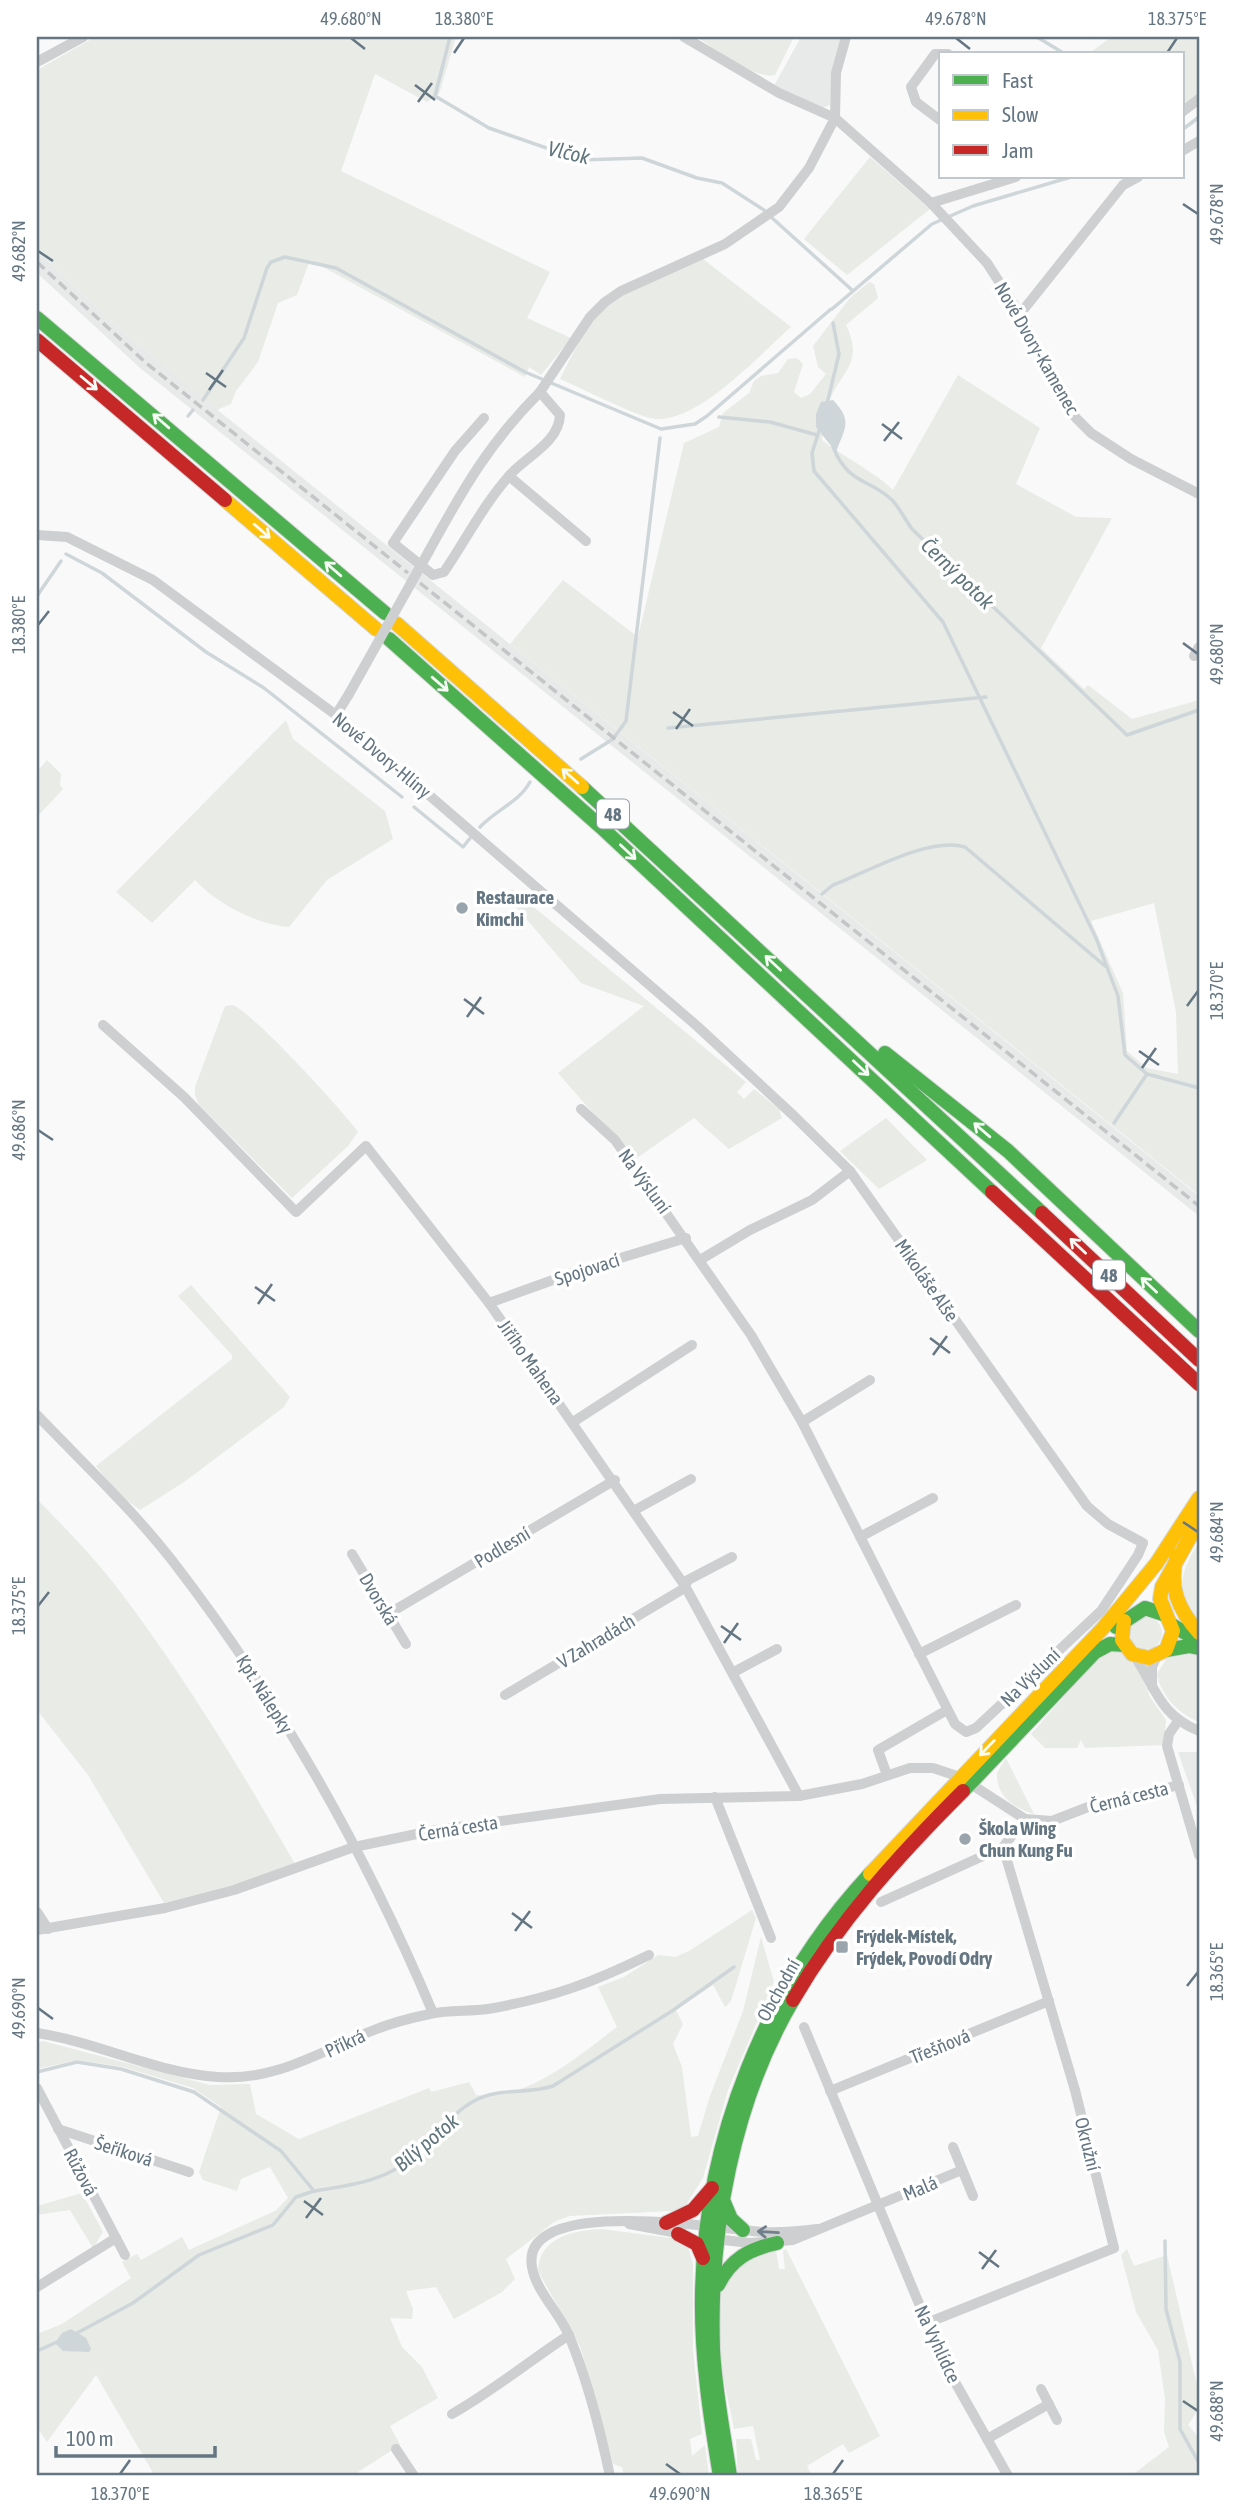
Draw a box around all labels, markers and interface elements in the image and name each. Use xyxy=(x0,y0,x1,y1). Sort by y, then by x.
text: 49.680°N xyxy=(320,8,382,29)
text: 18.380°E xyxy=(435,8,493,29)
text: 49.678°N xyxy=(925,8,987,29)
text: 18.375°E xyxy=(1148,8,1206,29)
legend xyxy=(939,52,1184,178)
text: Fast xyxy=(1002,68,1033,92)
text: Slow xyxy=(1002,102,1039,126)
water label: Vlčok xyxy=(546,136,593,169)
text: Jam xyxy=(1002,138,1034,162)
text: 49.678°N xyxy=(1206,183,1227,245)
text: 49.682°N xyxy=(8,220,29,282)
street label: Nové Dvory-Kamenec xyxy=(990,278,1084,419)
one-way arrow xyxy=(80,375,98,391)
one-way arrow xyxy=(152,413,170,429)
one-way arrow xyxy=(253,523,271,539)
water label: Černý potok xyxy=(917,533,1000,614)
one-way arrow xyxy=(325,561,343,577)
text: 18.380°E xyxy=(8,596,29,654)
text: 49.680°N xyxy=(1206,623,1227,685)
one-way arrow xyxy=(431,676,449,692)
street label: Nové Dvory-Hlíny xyxy=(328,707,436,803)
one-way arrow xyxy=(561,768,579,784)
road number: 48 xyxy=(597,800,629,828)
one-way arrow xyxy=(619,844,637,860)
place label: Restaurace Kimchi xyxy=(476,886,554,930)
marker: Restaurace Kimchi xyxy=(454,900,470,916)
one-way arrow xyxy=(765,954,782,971)
text: 18.370°E xyxy=(1206,962,1227,1020)
one-way arrow xyxy=(852,1059,869,1076)
text: 49.686°N xyxy=(8,1099,29,1161)
one-way arrow xyxy=(974,1122,992,1138)
street label: Na Výsluní xyxy=(614,1144,676,1218)
street label: Mikoláše Alše xyxy=(891,1235,963,1325)
one-way arrow xyxy=(1070,1238,1087,1255)
street label: Spojovací xyxy=(552,1248,622,1290)
road number: 48 xyxy=(1093,1260,1125,1290)
one-way arrow xyxy=(1141,1276,1158,1293)
street label: Jiřího Mahena xyxy=(494,1315,568,1409)
text: 49.684°N xyxy=(1206,1501,1227,1563)
street label: Podlesní xyxy=(470,1522,534,1572)
street label: Dvorská xyxy=(355,1569,403,1629)
text: 18.375°E xyxy=(8,1577,29,1635)
street label: V Zahradách xyxy=(553,1609,639,1673)
street label: Na Výsluní xyxy=(996,1643,1064,1711)
street label: Kpt. Nálepky xyxy=(232,1651,298,1737)
one-way arrow xyxy=(979,1739,995,1757)
street label: Černá cesta xyxy=(1087,1777,1171,1817)
street label: Černá cesta xyxy=(417,1811,499,1845)
place label: Škola Wing Chun Kung Fu xyxy=(979,1817,1073,1861)
marker: Škola Wing Chun Kung Fu xyxy=(957,1831,973,1847)
place label: Frýdek-Místek, Frýdek, Povodí Odry xyxy=(856,1925,993,1969)
marker: Frýdek-Místek, Frýdek, Povodí Odry xyxy=(834,1939,850,1955)
text: 18.365°E xyxy=(1206,1943,1227,2001)
street label: Obchodní xyxy=(752,1955,804,2025)
text: 49.690°N xyxy=(8,1977,29,2039)
street label: Příkrá xyxy=(321,2024,369,2062)
street label: Třešňová xyxy=(907,2024,973,2068)
water label: Bílý potok xyxy=(389,2108,464,2176)
street label: Okružní xyxy=(1071,2115,1105,2173)
street label: Šeříková xyxy=(92,2131,156,2171)
street label: Růžová xyxy=(59,2145,103,2199)
street label: Malá xyxy=(899,2171,941,2205)
one-way arrow xyxy=(757,2225,780,2238)
street label: Na Vyhlídce xyxy=(910,2302,966,2386)
text: 49.688°N xyxy=(1206,2380,1227,2442)
scale bar xyxy=(56,2415,215,2459)
text: 100 m xyxy=(66,2426,114,2450)
text: 18.370°E xyxy=(91,2483,149,2504)
text: 49.690°N xyxy=(649,2483,711,2504)
text: 18.365°E xyxy=(804,2483,862,2504)

